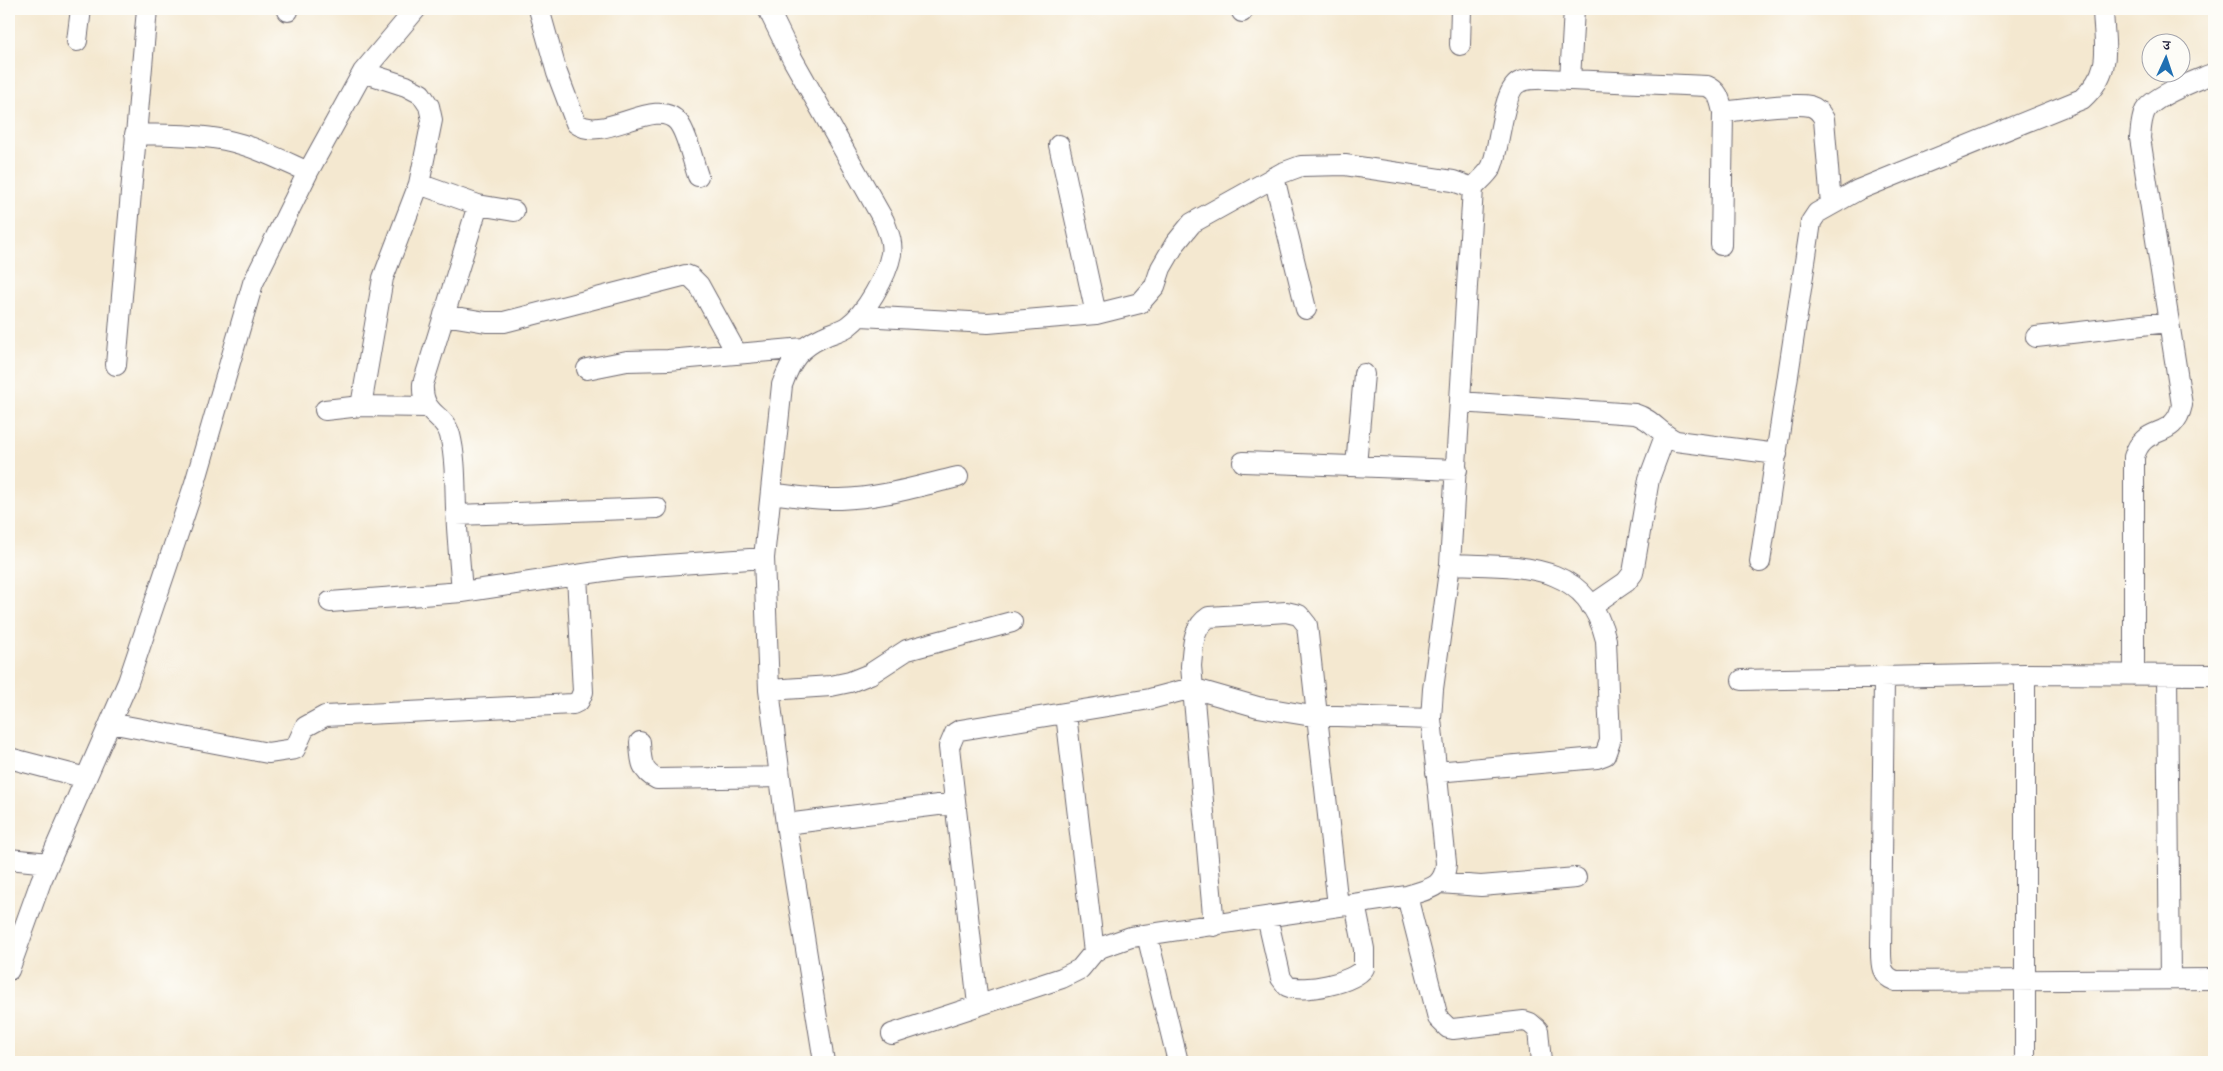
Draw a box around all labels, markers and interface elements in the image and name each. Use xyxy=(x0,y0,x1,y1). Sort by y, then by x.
north arrow xyxy=(2140,32,2190,82)
text: उ xyxy=(2162,36,2172,55)

